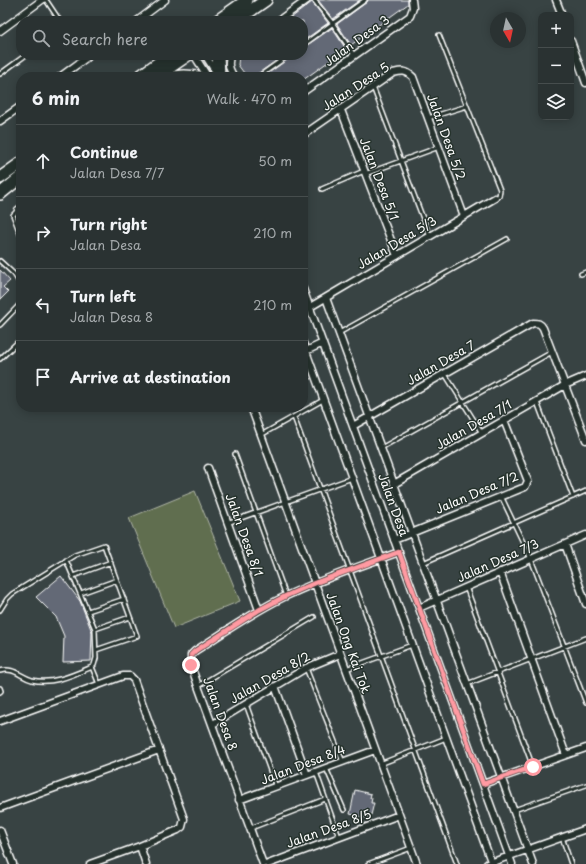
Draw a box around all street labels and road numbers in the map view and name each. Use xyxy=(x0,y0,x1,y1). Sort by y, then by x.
street label: Jalan Desa 3 xyxy=(320,10,393,70)
street label: Jalan Desa 5 xyxy=(318,58,393,115)
street label: Jalan Desa 5/2 xyxy=(423,91,471,182)
street label: Jalan Desa 5/1 xyxy=(356,135,404,223)
street label: Jalan Desa 5/3 xyxy=(353,211,440,273)
street label: Jalan Desa 7 xyxy=(403,335,478,389)
street label: Jalan Desa 7/1 xyxy=(432,395,515,453)
street label: Jalan Desa 7/2 xyxy=(432,466,521,518)
street label: Jalan Desa xyxy=(374,471,414,539)
street label: Jalan Desa 8/1 xyxy=(222,491,268,579)
street label: Jalan Desa 7/3 xyxy=(454,534,542,586)
street label: Jalan Ong Kai Tok xyxy=(322,589,376,696)
street label: Jalan Desa 8/2 xyxy=(226,647,313,707)
street label: Jalan Desa 8 xyxy=(199,675,243,753)
street label: Jalan Desa 8/4 xyxy=(258,740,348,788)
street label: Jalan Desa 8/5 xyxy=(284,804,374,852)

